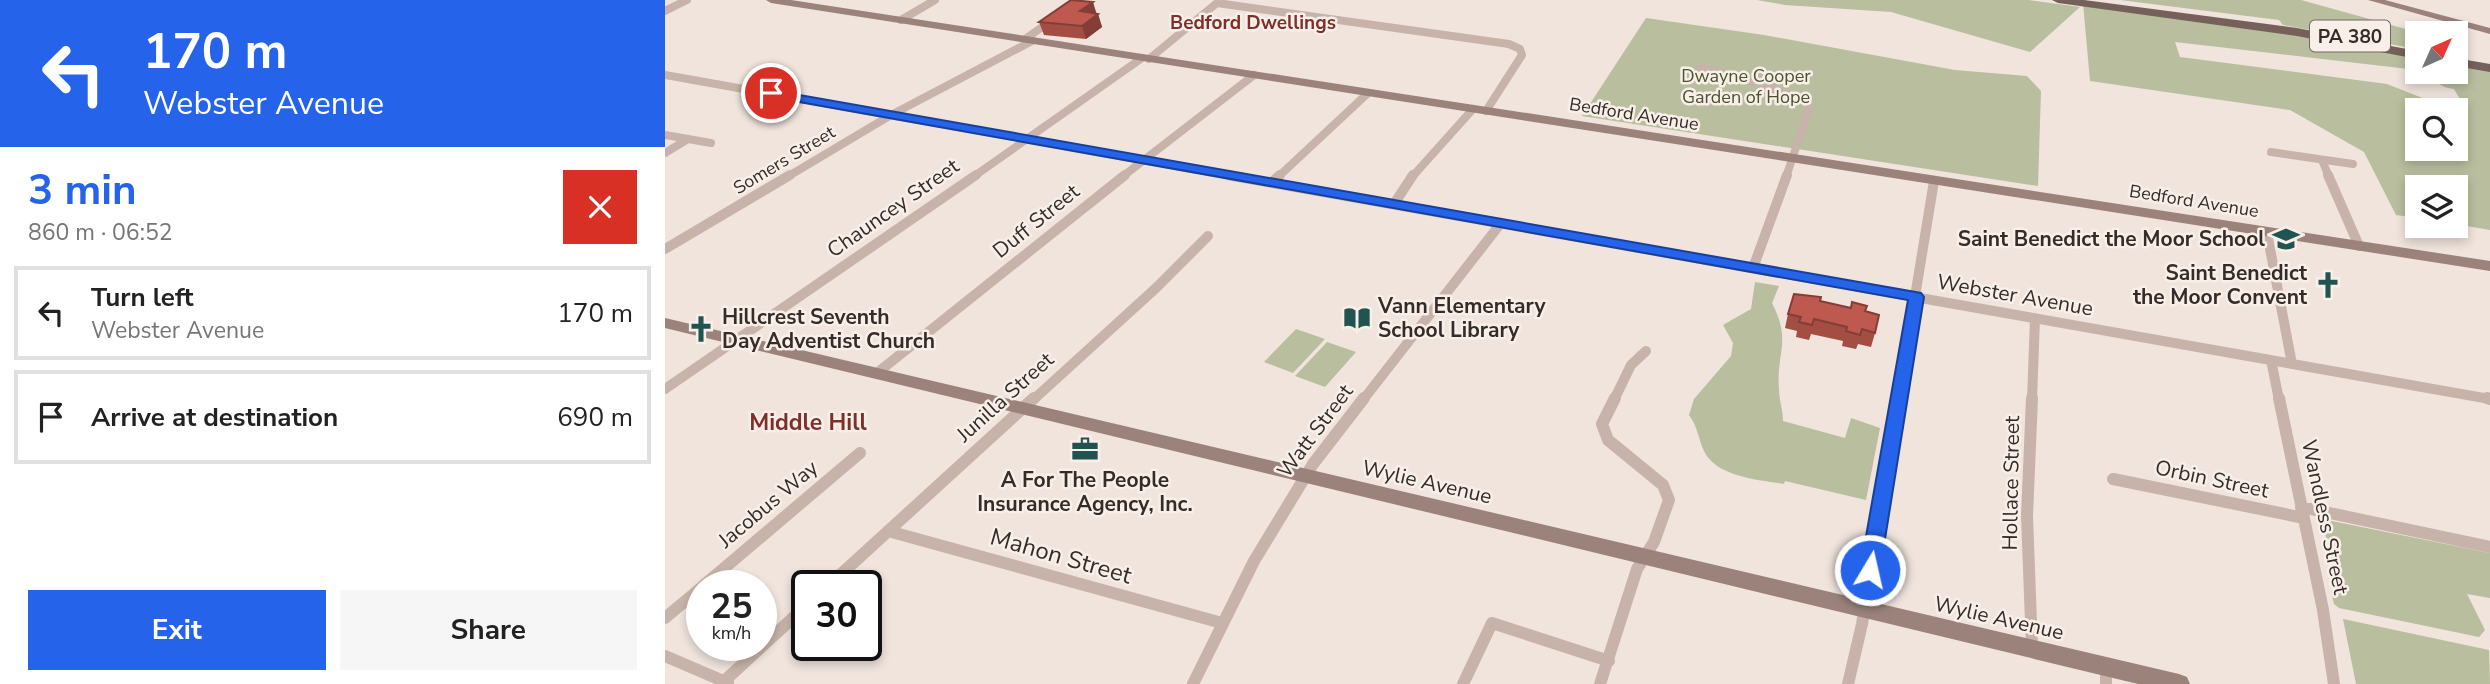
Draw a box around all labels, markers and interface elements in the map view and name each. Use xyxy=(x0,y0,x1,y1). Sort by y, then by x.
district label: Bedford Dwellings xyxy=(1170,10,1336,36)
text: 170 m xyxy=(143,18,287,85)
road number: PA 380 xyxy=(2310,20,2390,52)
north arrow xyxy=(2405,21,2467,84)
map controls xyxy=(2405,21,2468,238)
icon: left xyxy=(28,28,119,119)
pin xyxy=(741,63,801,123)
park label: Dwayne Cooper Garden of Hope xyxy=(1681,64,1811,109)
icon: arrive xyxy=(752,74,790,112)
text: Webster Avenue xyxy=(143,82,384,125)
street label: Bedford Avenue xyxy=(1568,92,1700,136)
button: search xyxy=(2405,98,2468,161)
street label: Somers Street xyxy=(729,120,840,200)
street label: Chauncey Street xyxy=(822,152,965,264)
text: 3 min xyxy=(28,162,137,219)
button: close xyxy=(563,170,637,244)
button: layers xyxy=(2405,175,2468,238)
street label: Duff Street xyxy=(987,177,1086,265)
street label: Bedford Avenue xyxy=(2128,179,2260,223)
text: 860 m · 06:52 xyxy=(28,217,173,248)
school or university icon: Saint Benedict the Moor School xyxy=(2271,224,2301,254)
place label: Saint Benedict the Moor School xyxy=(1958,225,2265,253)
place label: Saint Benedict the Moor Convent xyxy=(2133,259,2308,311)
street label: Webster Avenue xyxy=(1935,267,2095,323)
church icon: Saint Benedict the Moor Convent xyxy=(2313,270,2343,300)
text: Turn left xyxy=(91,280,194,315)
place label: Vann Elementary School Library xyxy=(1377,292,1546,344)
icon: left xyxy=(32,294,70,332)
text: 170 m xyxy=(557,296,633,331)
place label: Hillcrest Seventh Day Adventist Church xyxy=(722,303,935,355)
library icon: Vann Elementary School Library xyxy=(1342,303,1372,333)
church icon: Hillcrest Seventh Day Adventist Church xyxy=(686,314,716,344)
text: Webster Avenue xyxy=(91,315,264,346)
street label: Junilla Street xyxy=(950,345,1060,449)
street label: Watt Street xyxy=(1271,378,1360,483)
icon: arrive xyxy=(32,398,70,436)
text: Arrive at destination xyxy=(91,400,338,435)
text: 690 m xyxy=(557,400,633,435)
district label: Middle Hill xyxy=(749,407,867,438)
street label: Hollace Street xyxy=(1996,415,2026,551)
office icon: A For The People Insurance Agency, Inc. xyxy=(1070,434,1100,464)
street label: Wandless Street xyxy=(2295,437,2355,598)
street label: Wylie Avenue xyxy=(1359,453,1495,511)
street label: Orbin Street xyxy=(2153,453,2272,505)
street label: Jacobus Way xyxy=(711,454,824,555)
place label: A For The People Insurance Agency, Inc. xyxy=(977,466,1193,518)
street label: Mahon Street xyxy=(987,521,1136,592)
position arrow xyxy=(1833,533,1907,607)
speed limit sign: 30 xyxy=(791,570,882,661)
text: 25 xyxy=(710,583,753,630)
street label: Wylie Avenue xyxy=(1931,589,2067,647)
button: Exit xyxy=(28,590,326,670)
button: Share xyxy=(340,590,637,670)
text: km/h xyxy=(712,621,751,645)

